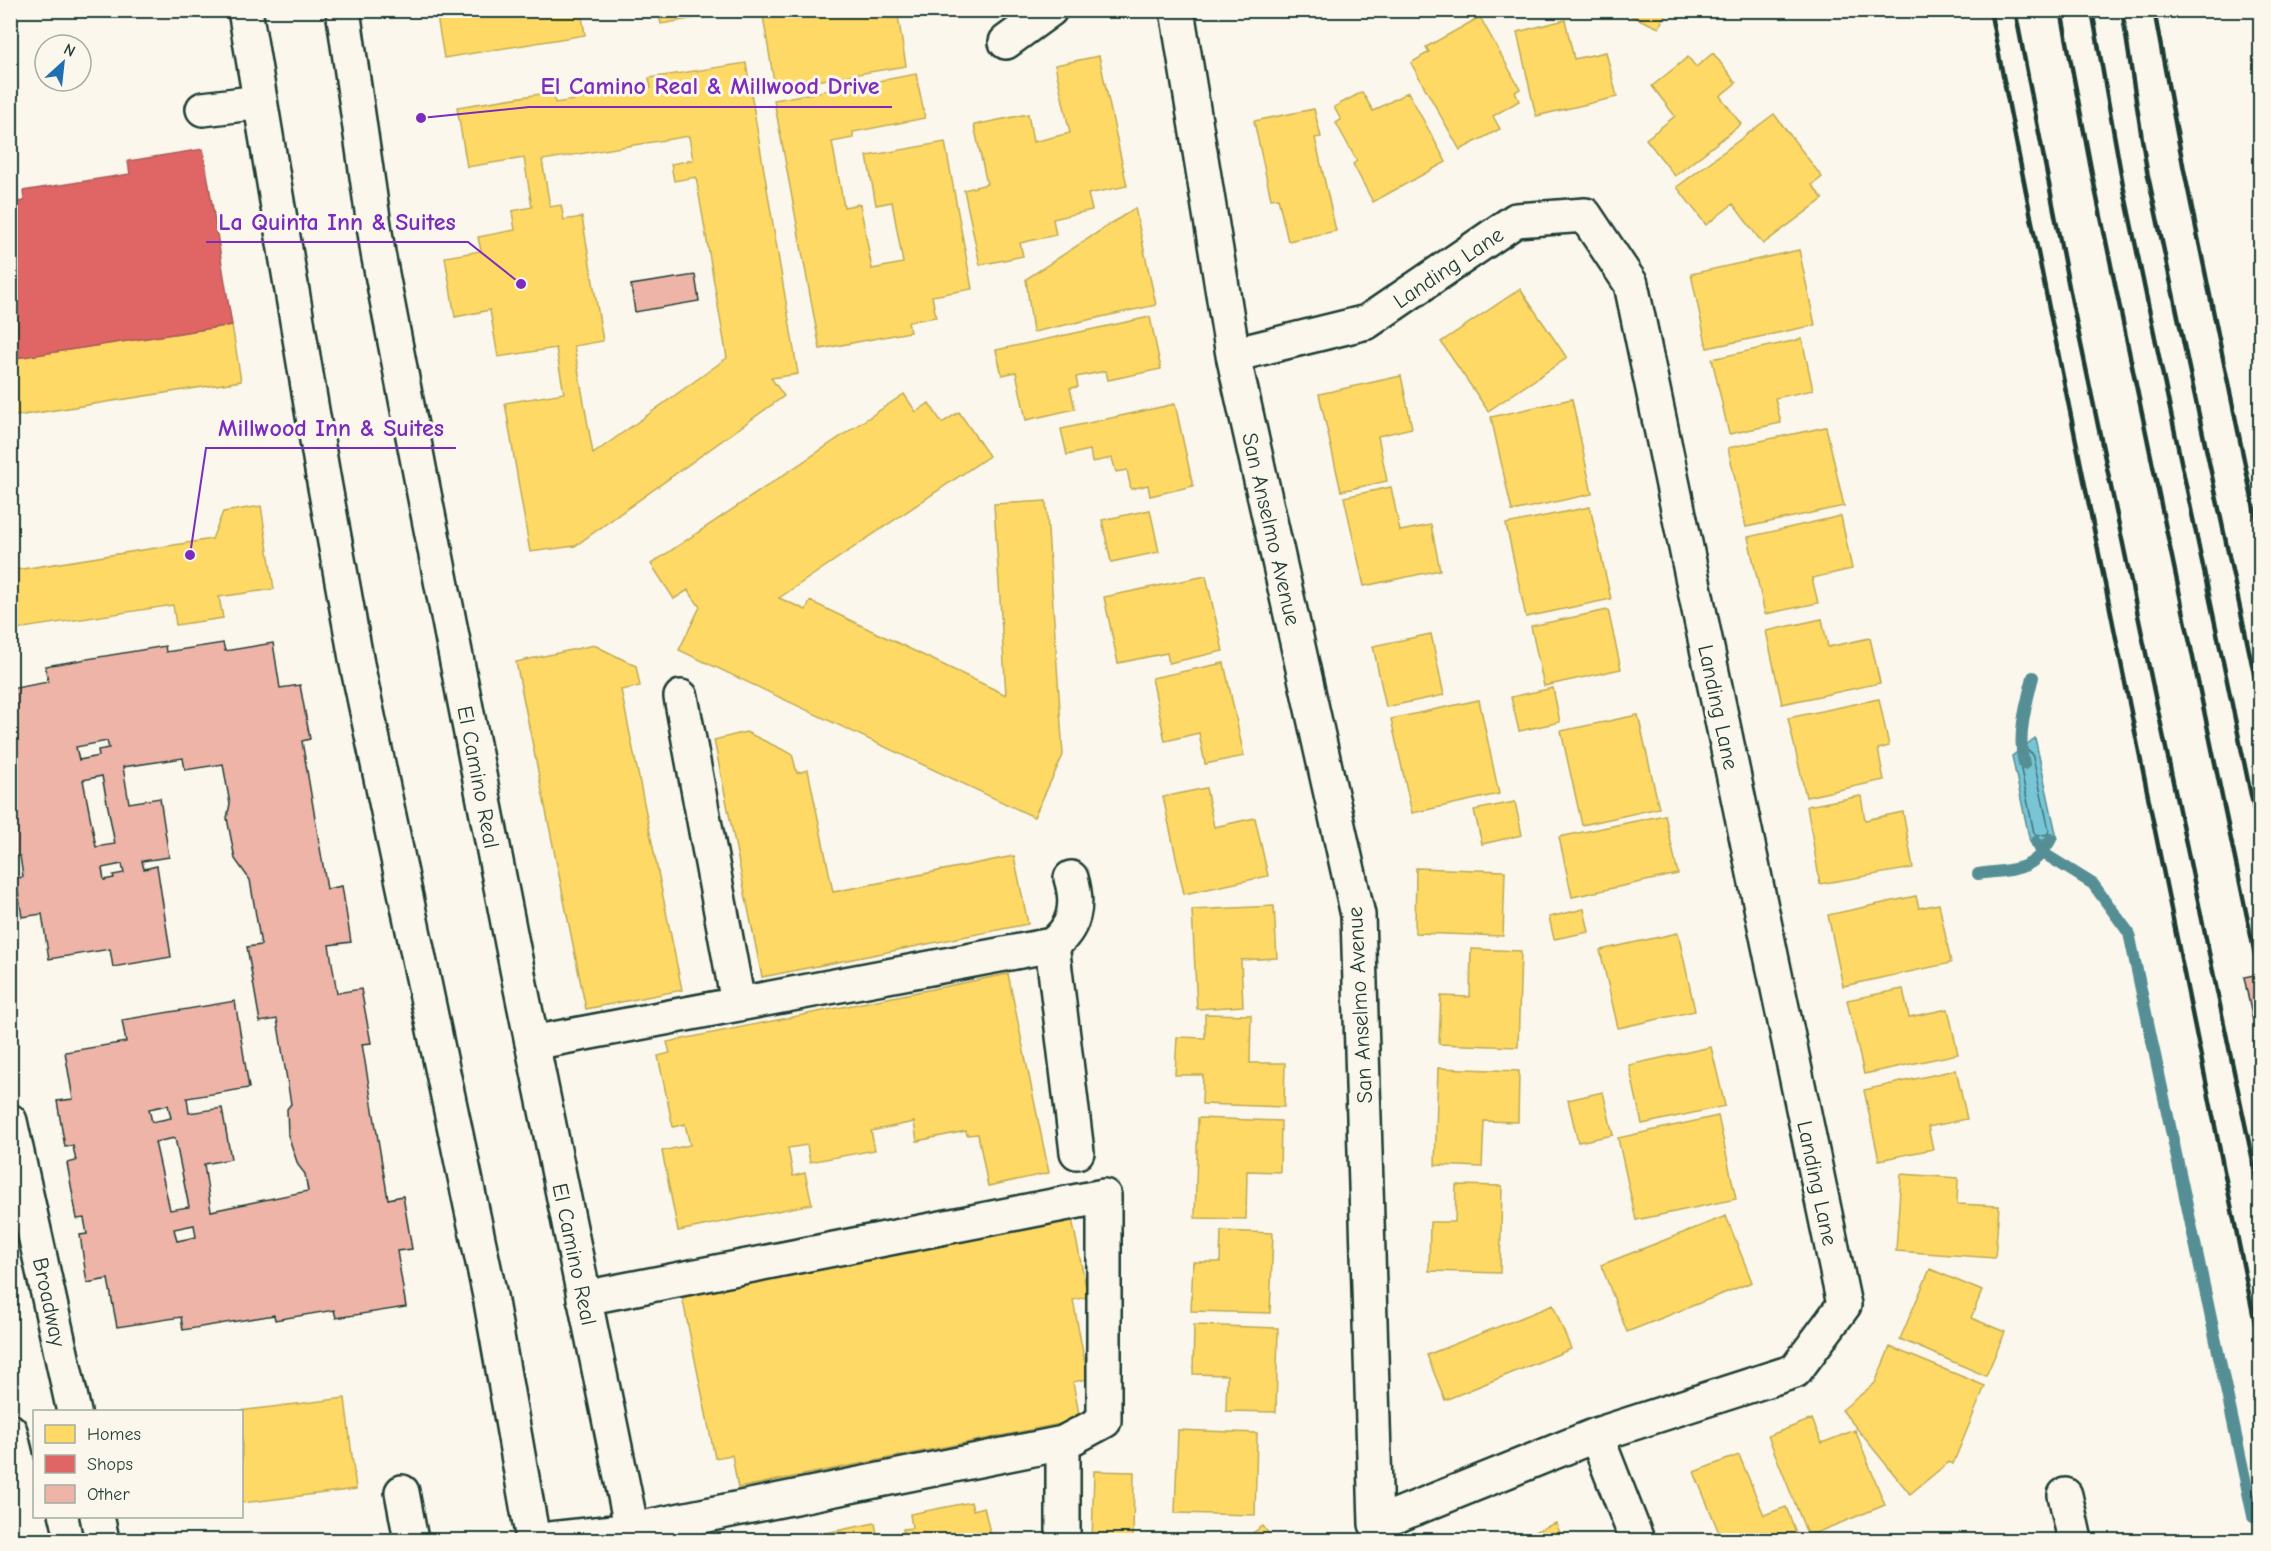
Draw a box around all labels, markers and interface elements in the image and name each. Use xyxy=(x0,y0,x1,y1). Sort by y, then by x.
north arrow xyxy=(33,33,93,93)
text: N xyxy=(61,40,78,61)
callout: El Camino Real & Millwood Drive xyxy=(529,65,892,107)
text: El Camino Real & Millwood Drive xyxy=(541,72,880,100)
callout: La Quinta Inn & Suites xyxy=(206,200,468,242)
text: La Quinta Inn & Suites xyxy=(218,208,456,236)
street label: Landing Lane xyxy=(1389,222,1509,314)
callout: Millwood Inn & Suites xyxy=(206,406,456,448)
text: Millwood Inn & Suites xyxy=(218,414,444,442)
street label: San Anselmo Avenue xyxy=(1236,430,1306,628)
street label: Landing Lane xyxy=(1692,642,1744,772)
street label: El Camino Real xyxy=(451,704,505,851)
street label: San Anselmo Avenue xyxy=(1342,906,1378,1104)
street label: Landing Lane xyxy=(1791,1118,1843,1248)
street label: El Camino Real xyxy=(546,1181,602,1328)
street label: Broadway xyxy=(27,1255,71,1349)
legend xyxy=(33,1410,243,1518)
text: Homes xyxy=(87,1424,141,1445)
text: Shops xyxy=(87,1454,133,1475)
text: Other xyxy=(87,1484,130,1505)

